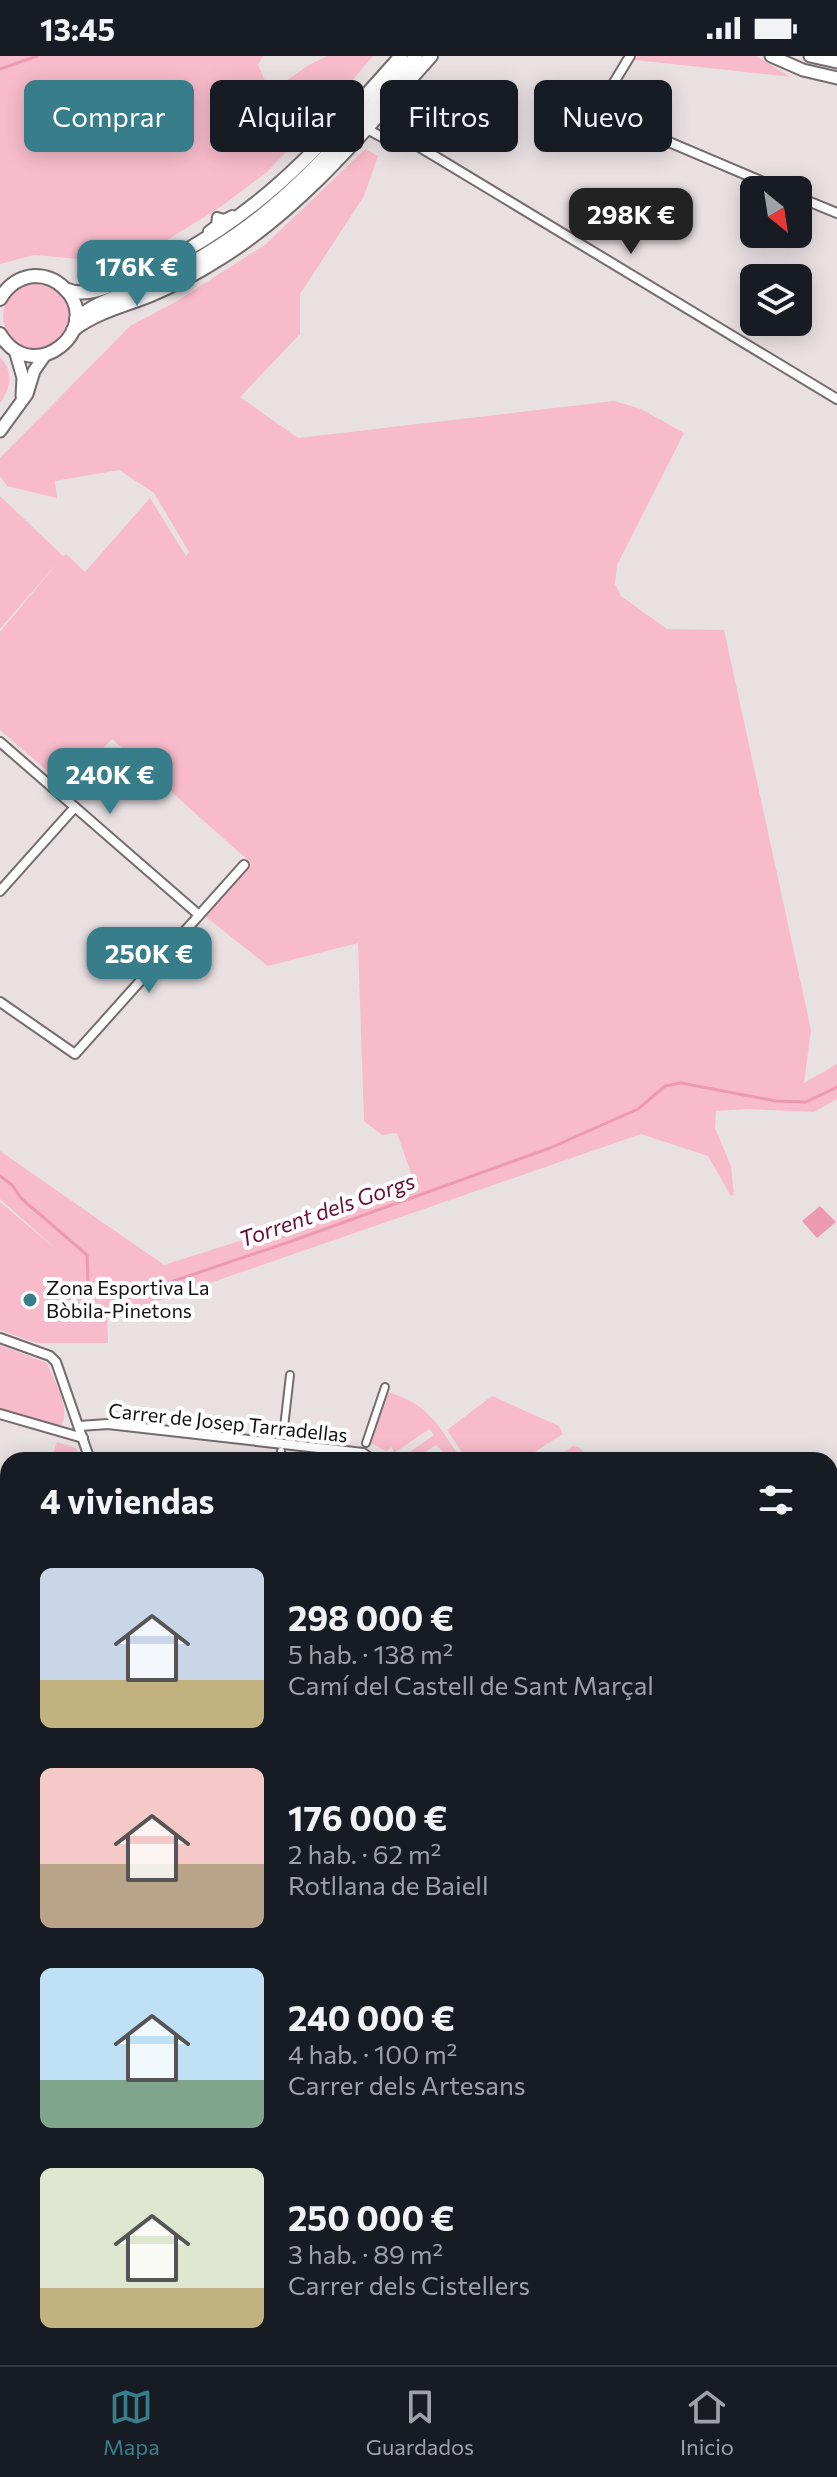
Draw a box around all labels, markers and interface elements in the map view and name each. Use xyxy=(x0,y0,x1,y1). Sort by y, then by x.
text: 13:45 xyxy=(40,10,115,47)
chip: Comprar xyxy=(24,80,194,152)
chip: Alquilar xyxy=(210,80,364,152)
chip: Filtros xyxy=(380,80,518,152)
chip: Nuevo xyxy=(534,80,672,152)
north arrow xyxy=(740,176,812,248)
map controls xyxy=(740,176,812,336)
pin: 298K € xyxy=(566,188,696,256)
text: 298K € xyxy=(587,198,675,229)
pin: 176K € xyxy=(72,240,202,308)
text: 176K € xyxy=(95,250,179,281)
button: layers xyxy=(740,264,812,336)
pin: 240K € xyxy=(45,748,175,816)
text: 240K € xyxy=(65,758,155,789)
pin: 250K € xyxy=(84,927,214,995)
text: 250K € xyxy=(105,937,193,968)
water label: Torrent dels Gorgs xyxy=(235,1167,418,1252)
place label: Zona Esportiva La Bòbila-Pinetons xyxy=(46,1275,209,1322)
marker: Zona Esportiva La Bòbila-Pinetons xyxy=(21,1291,39,1309)
street label: Carrer de Josep Tarradellas xyxy=(107,1397,349,1447)
icon: filters xyxy=(754,1478,798,1522)
text: 4 viviendas xyxy=(40,1479,214,1521)
text: 298 000 € xyxy=(288,1596,454,1638)
icon: home xyxy=(104,1600,200,1696)
text: 5 hab. · 138 m² xyxy=(288,1638,453,1669)
text: Camí del Castell de Sant Marçal xyxy=(288,1669,654,1700)
text: 176 000 € xyxy=(288,1796,448,1838)
icon: home xyxy=(104,1800,200,1896)
text: 2 hab. · 62 m² xyxy=(288,1838,441,1869)
text: Rotllana de Baiell xyxy=(288,1869,489,1900)
text: 240 000 € xyxy=(288,1996,455,2038)
icon: home xyxy=(104,2000,200,2096)
text: 4 hab. · 100 m² xyxy=(288,2038,457,2069)
text: Carrer dels Artesans xyxy=(288,2069,526,2100)
text: 250 000 € xyxy=(288,2196,454,2238)
icon: home xyxy=(104,2200,200,2296)
text: 3 hab. · 89 m² xyxy=(288,2238,443,2269)
text: Carrer dels Cistellers xyxy=(288,2269,530,2300)
tab: Mapa xyxy=(103,2385,160,2460)
tab: Guardados xyxy=(366,2385,474,2460)
tab: Inicio xyxy=(680,2385,734,2460)

